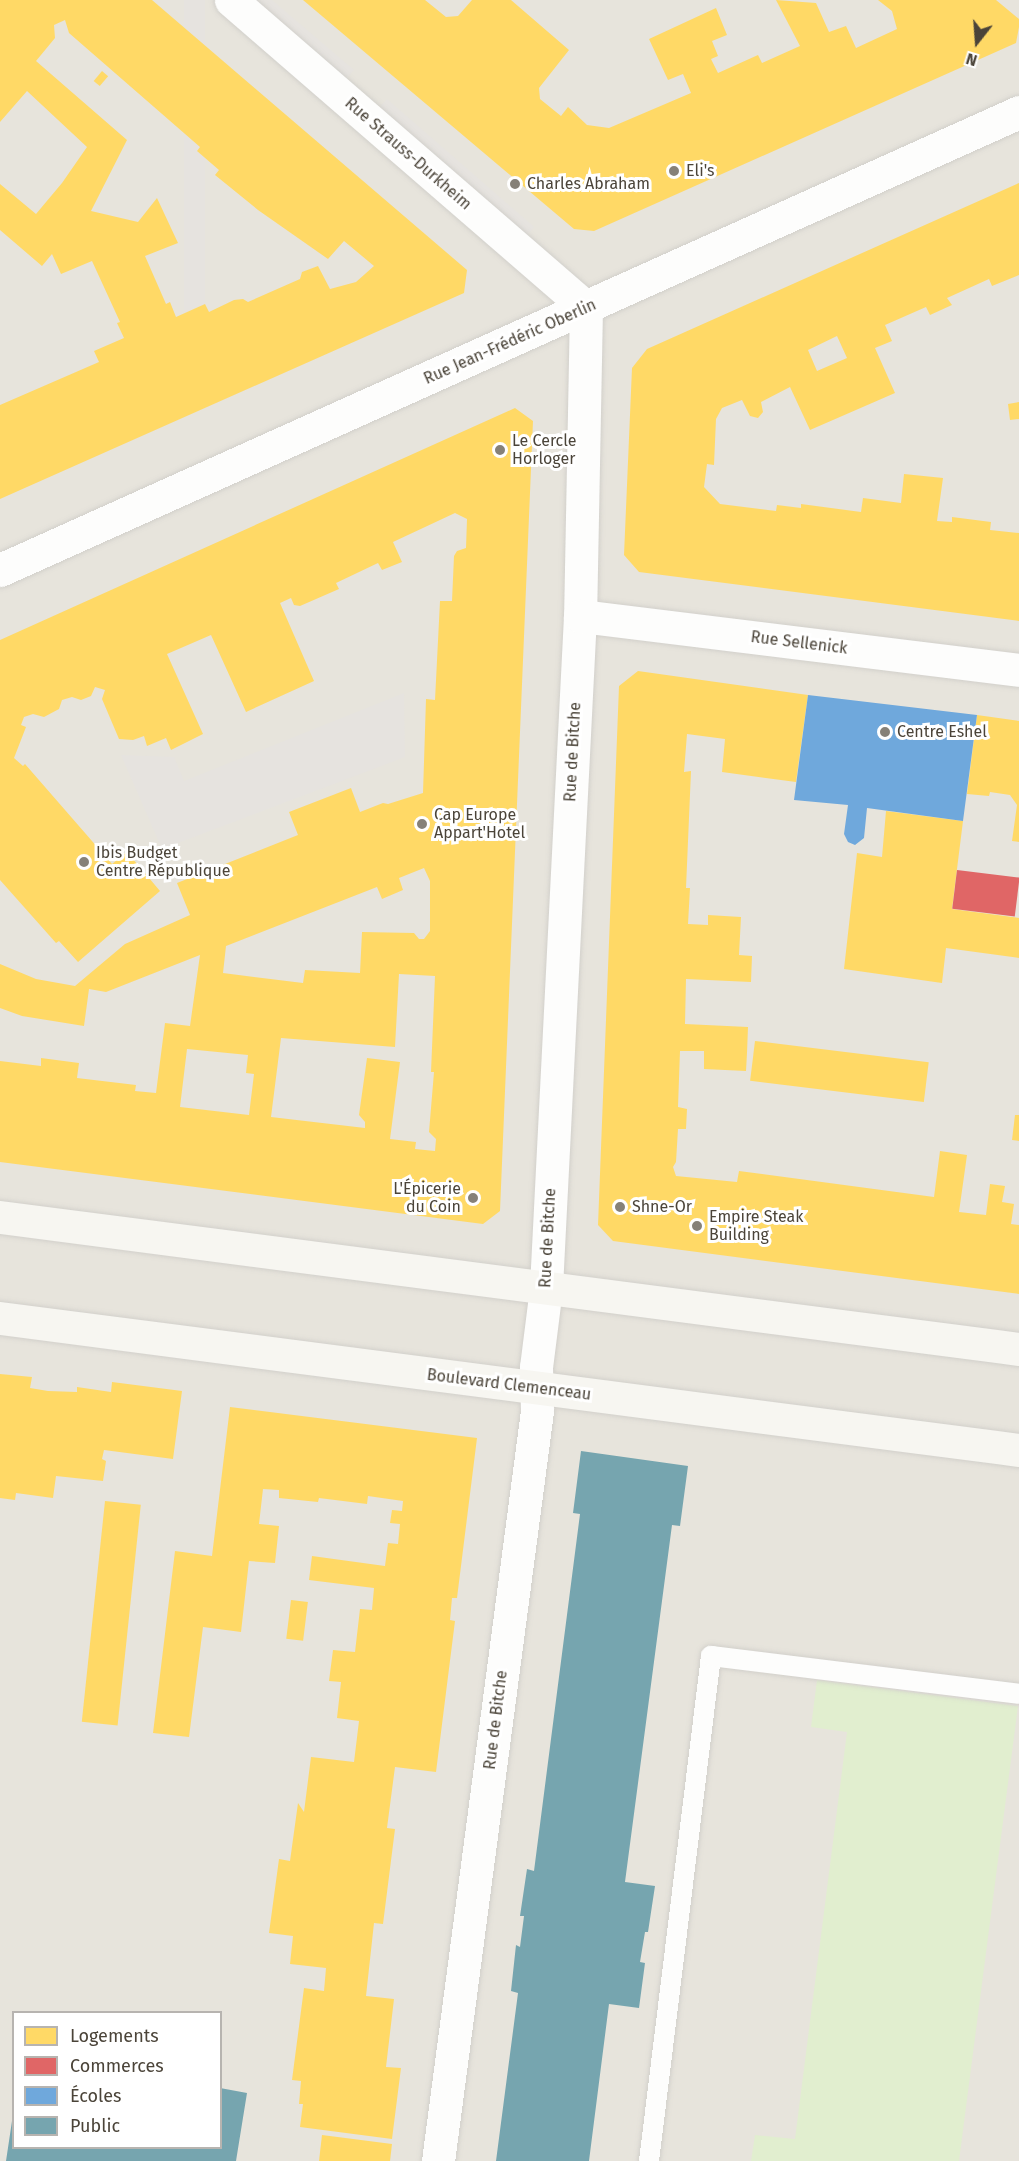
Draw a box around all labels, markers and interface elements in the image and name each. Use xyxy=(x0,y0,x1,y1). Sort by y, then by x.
north arrow xyxy=(947,12,1007,72)
text: N xyxy=(964,49,979,70)
street label: Rue Strauss-Durkheim xyxy=(341,94,475,214)
place label: Eli's xyxy=(686,161,714,181)
marker: Eli's xyxy=(667,164,681,178)
place label: Charles Abraham xyxy=(527,174,650,194)
marker: Charles Abraham xyxy=(508,177,522,191)
street label: Rue Jean-Frédéric Oberlin xyxy=(421,295,599,389)
place label: Le Cercle Horloger xyxy=(512,431,577,469)
marker: Le Cercle Horloger xyxy=(493,443,507,457)
street label: Rue Sellenick xyxy=(750,628,848,658)
street label: Rue de Bitche xyxy=(561,702,585,802)
place label: Centre Eshel xyxy=(897,722,987,742)
marker: Centre Eshel xyxy=(878,725,892,739)
place label: Cap Europe Appart'Hotel xyxy=(434,805,525,843)
marker: Cap Europe Appart'Hotel xyxy=(415,817,429,831)
place label: Ibis Budget Centre République xyxy=(96,843,230,881)
marker: Ibis Budget Centre République xyxy=(77,855,91,869)
place label: L'Épicerie du Coin xyxy=(393,1179,461,1217)
street label: Rue de Bitche xyxy=(536,1188,560,1288)
marker: L'Épicerie du Coin xyxy=(466,1191,480,1205)
place label: Shne-Or xyxy=(632,1197,692,1217)
marker: Shne-Or xyxy=(613,1200,627,1214)
place label: Empire Steak Building xyxy=(709,1207,803,1245)
marker: Empire Steak Building xyxy=(690,1219,704,1233)
street label: Boulevard Clemenceau xyxy=(426,1365,592,1405)
street label: Rue de Bitche xyxy=(480,1669,512,1771)
legend xyxy=(12,2011,222,2149)
text: Logements xyxy=(70,2025,159,2047)
text: Commerces xyxy=(70,2055,164,2077)
text: Écoles xyxy=(70,2085,121,2107)
text: Public xyxy=(70,2115,120,2137)

